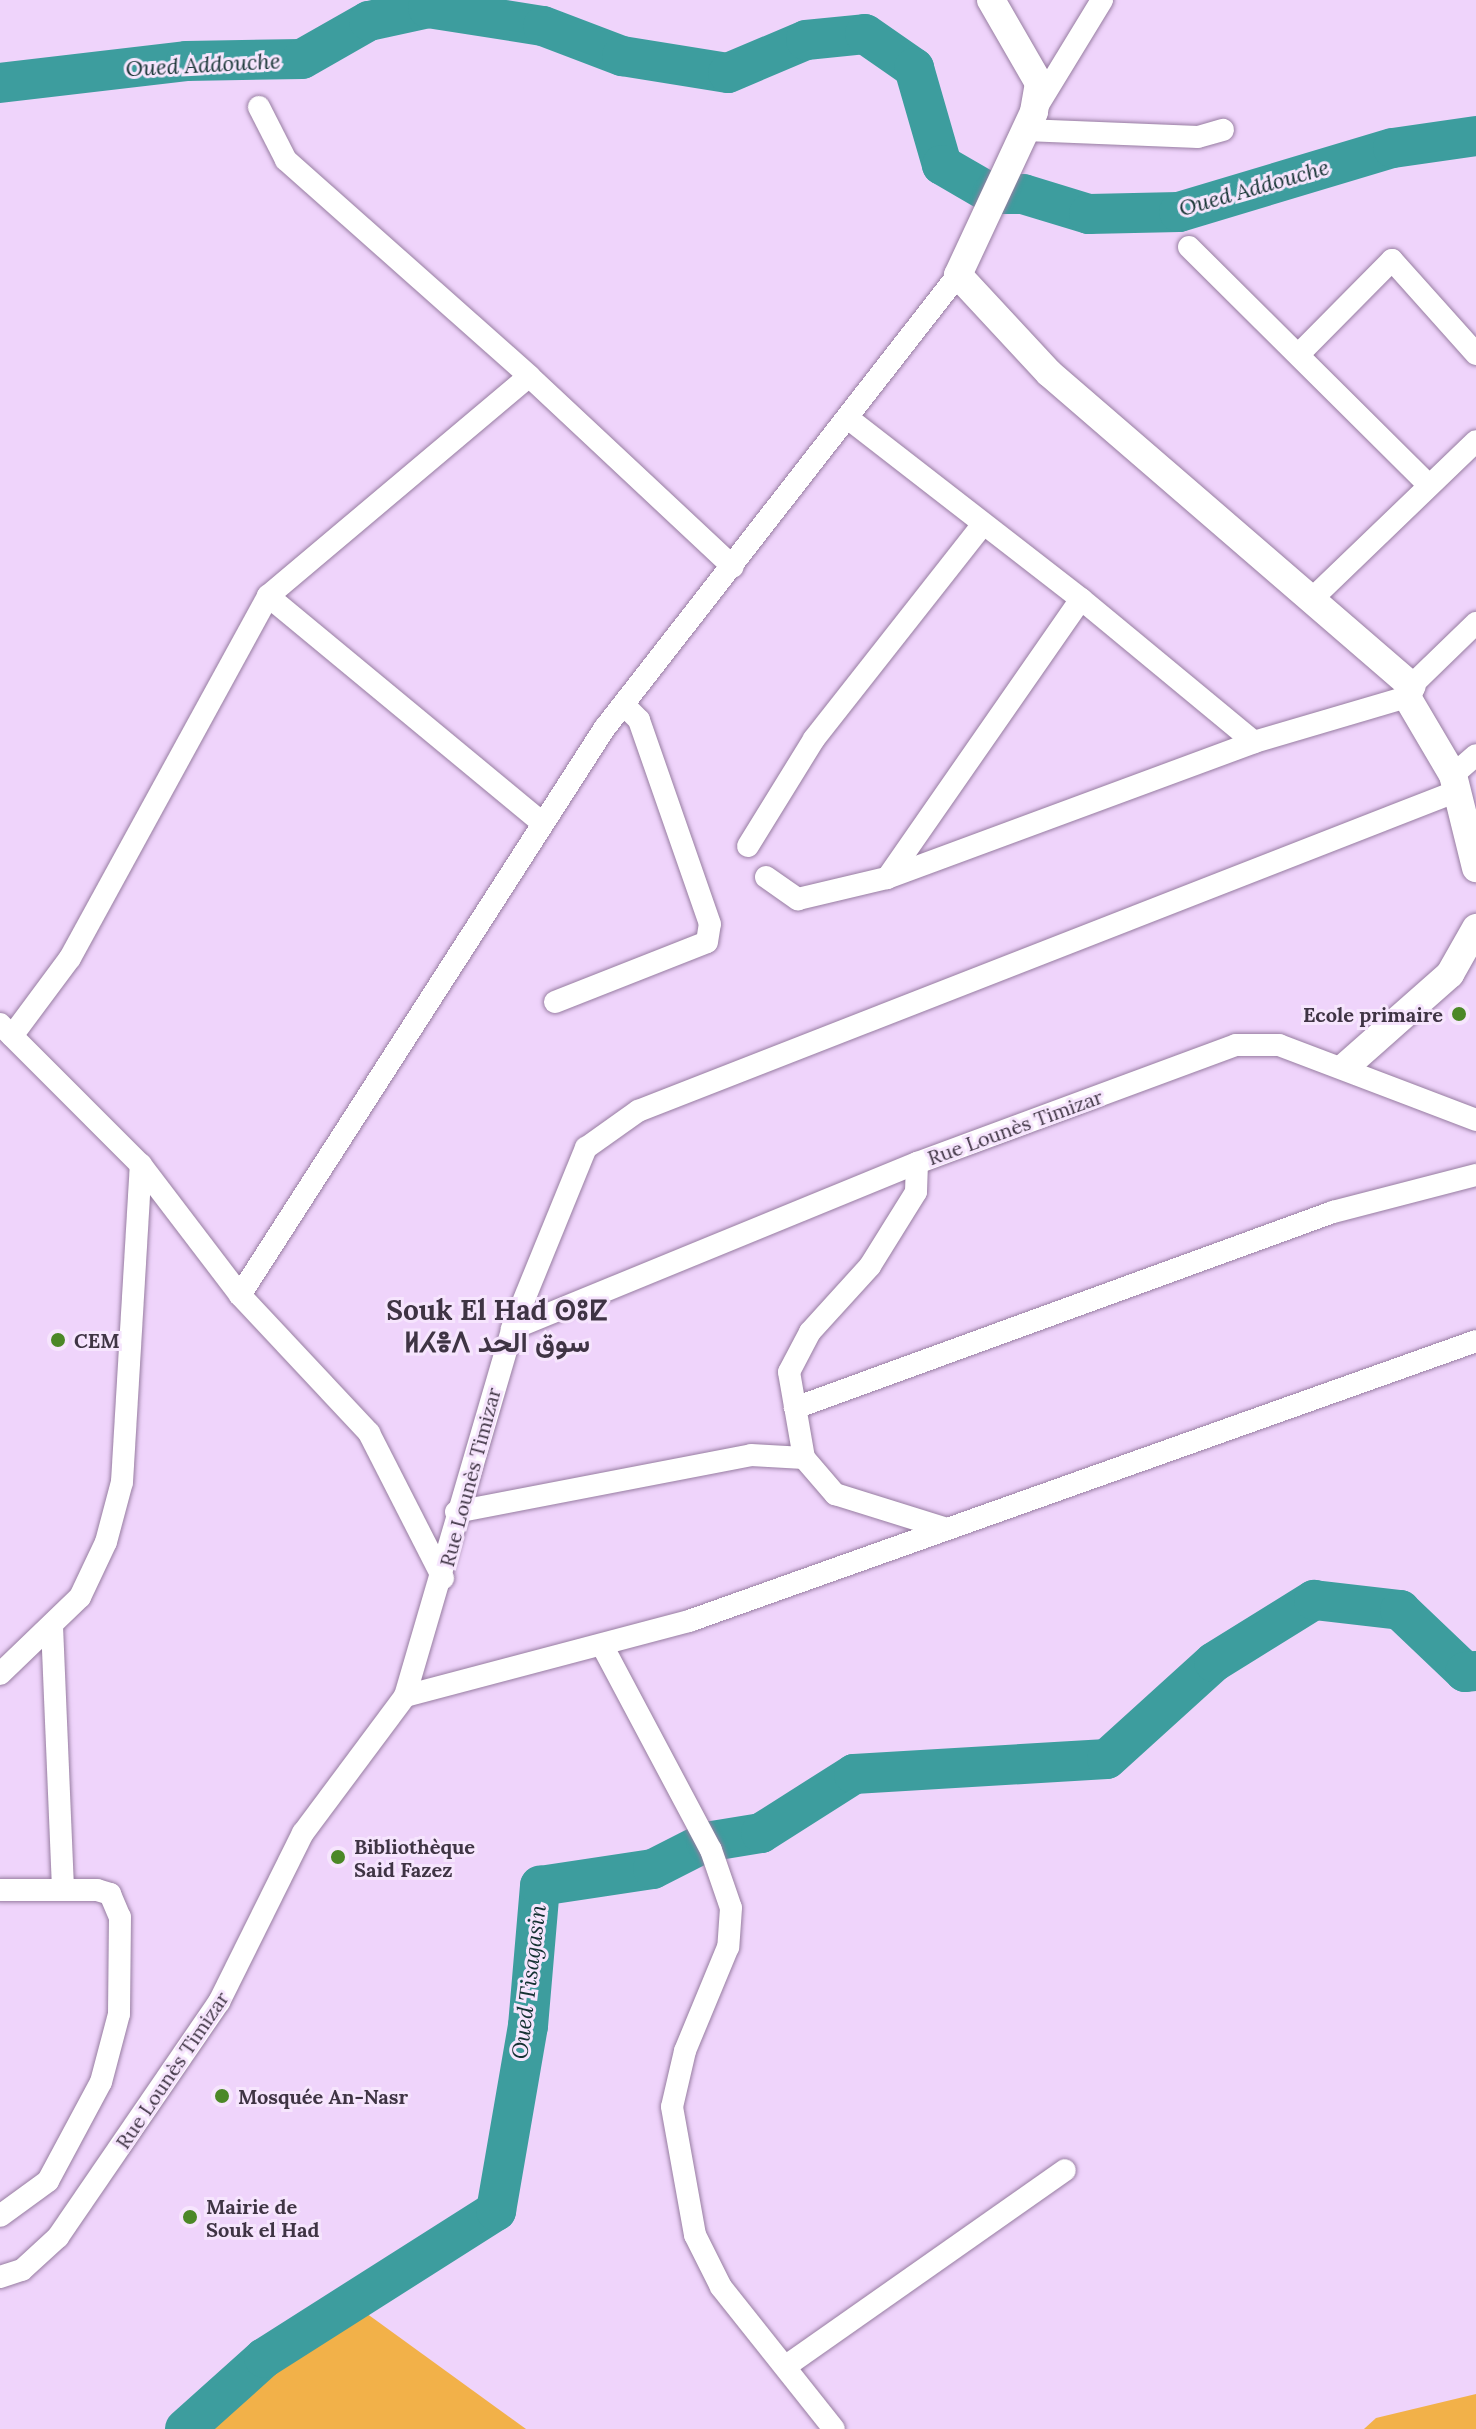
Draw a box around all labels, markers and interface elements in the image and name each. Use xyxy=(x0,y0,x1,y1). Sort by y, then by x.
water label: Oued Addouche xyxy=(125,48,281,82)
water label: Oued Addouche xyxy=(1176,154,1332,222)
place label: Ecole primaire xyxy=(1303,1002,1443,1026)
marker: Ecole primaire xyxy=(1450,1005,1468,1023)
street label: Rue Lounès Timizar xyxy=(924,1084,1106,1170)
district label: Souk El Had ⵙⵓⵇ ⵍⵃⴻⴷ سوق الحد xyxy=(386,1293,608,1359)
place label: CEM xyxy=(74,1328,120,1352)
marker: CEM xyxy=(49,1331,67,1349)
street label: Rue Lounès Timizar xyxy=(435,1385,505,1569)
place label: Bibliothèque Said Fazez xyxy=(354,1834,475,1881)
marker: Bibliothèque Said Fazez xyxy=(329,1848,347,1866)
water label: Oued Tisagasin xyxy=(506,1903,552,2061)
street label: Rue Lounès Timizar xyxy=(110,1987,234,2153)
place label: Mosquée An-Nasr xyxy=(238,2084,408,2108)
marker: Mosquée An-Nasr xyxy=(213,2087,231,2105)
place label: Mairie de Souk el Had xyxy=(206,2194,319,2241)
marker: Mairie de Souk el Had xyxy=(181,2208,199,2226)

